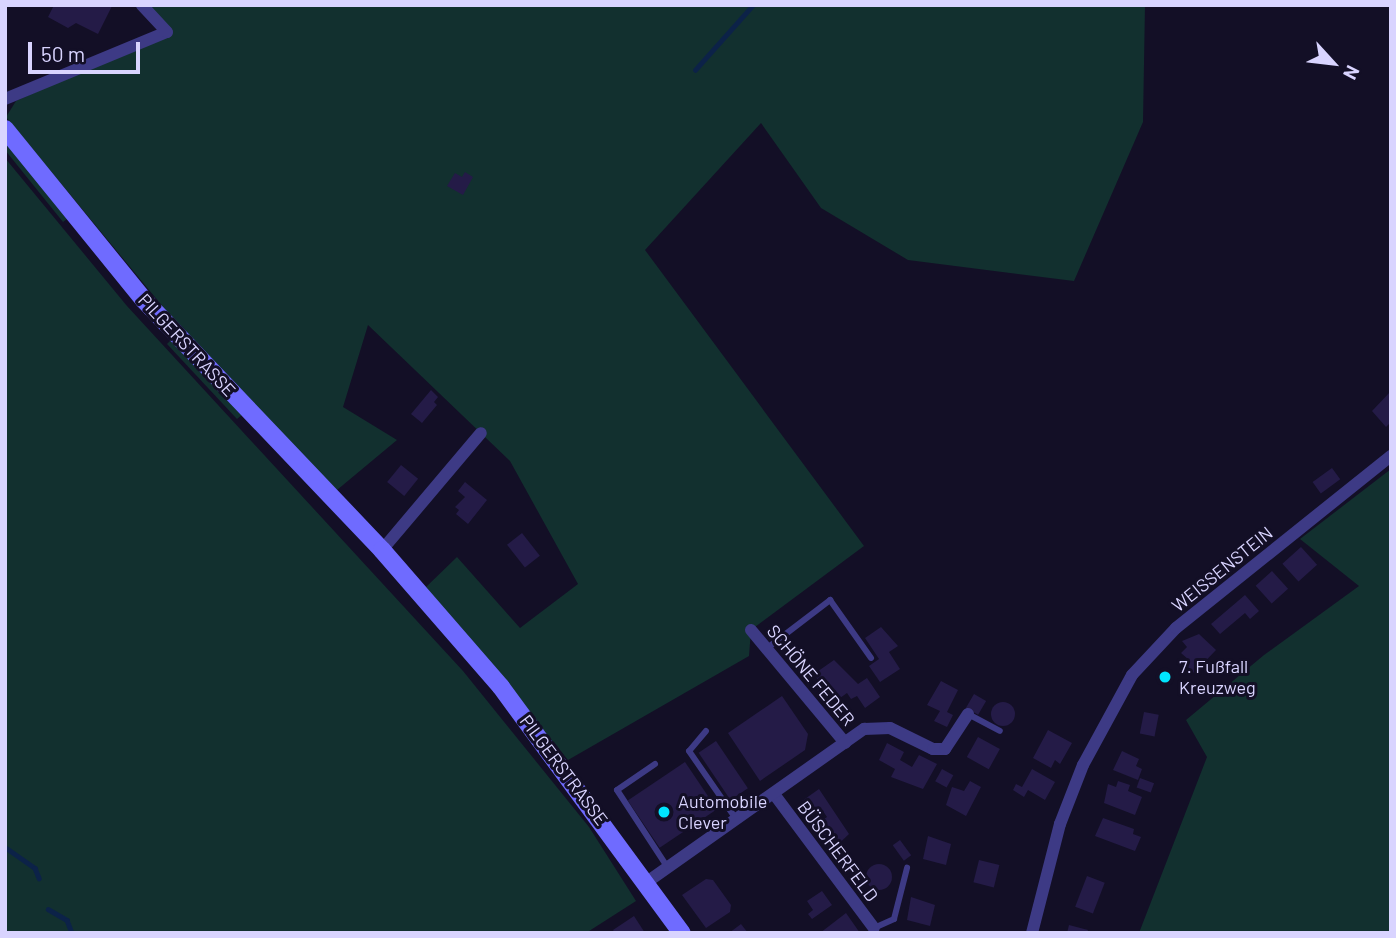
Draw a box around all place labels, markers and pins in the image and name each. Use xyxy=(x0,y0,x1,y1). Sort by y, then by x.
place label: 7. Fußfall Kreuzweg xyxy=(1179,656,1256,698)
marker: 7. Fußfall Kreuzweg xyxy=(1157,669,1173,685)
place label: Automobile Clever xyxy=(678,791,767,834)
marker: Automobile Clever xyxy=(656,804,672,820)

